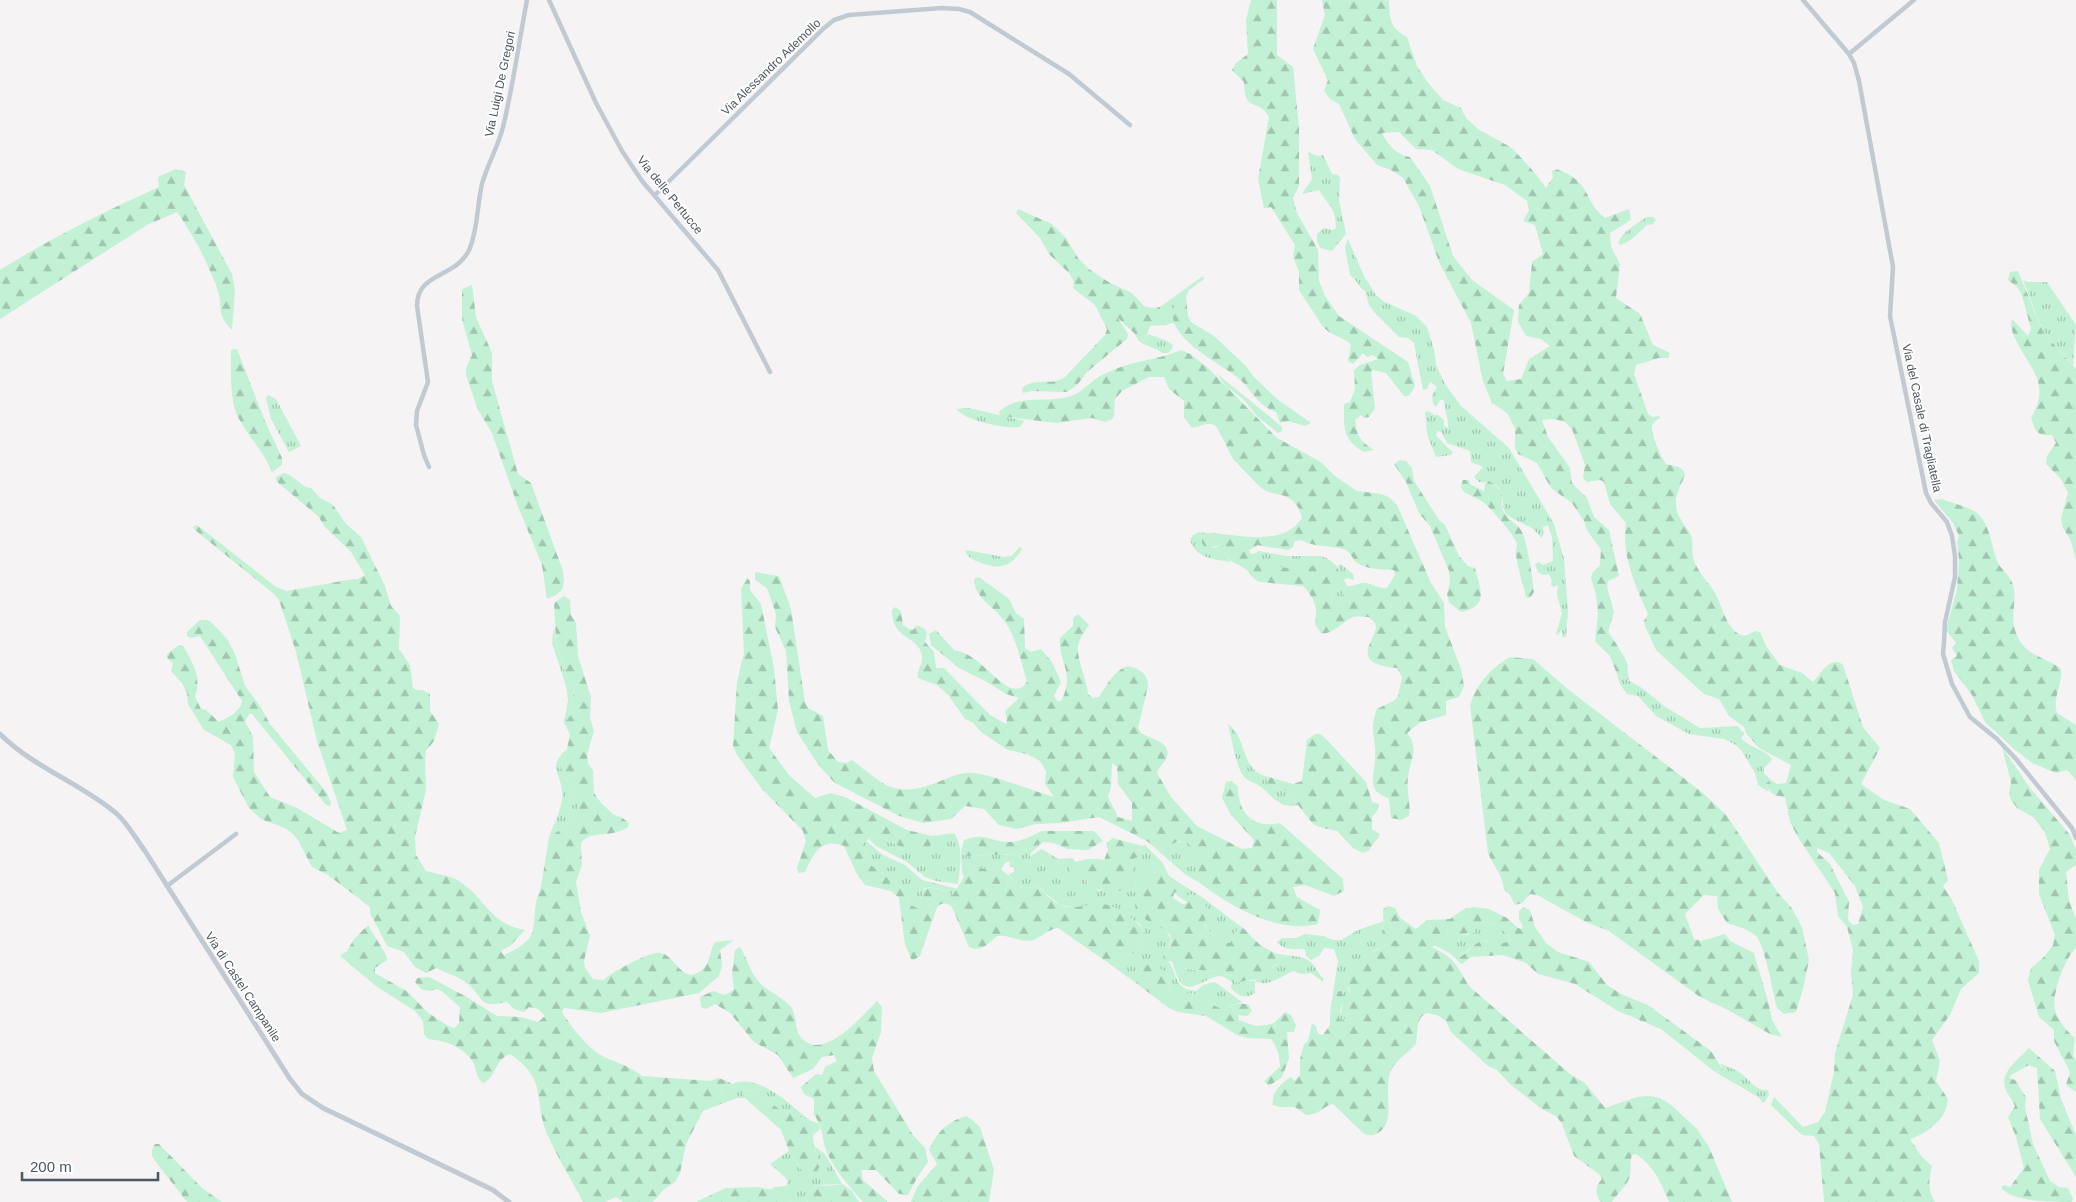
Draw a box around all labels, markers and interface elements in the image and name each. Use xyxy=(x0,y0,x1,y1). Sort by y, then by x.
street label: Via Alessandro Ademollo xyxy=(718,16,824,118)
street label: Via Luigi De Gregori xyxy=(482,30,518,138)
street label: Via delle Pertucce xyxy=(634,153,706,237)
street label: Via del Casale di Tragliatella xyxy=(1899,343,1945,494)
street label: Via di Castel Campanile xyxy=(202,930,284,1045)
scale bar xyxy=(22,1150,159,1182)
text: 200 m xyxy=(30,1158,72,1175)

